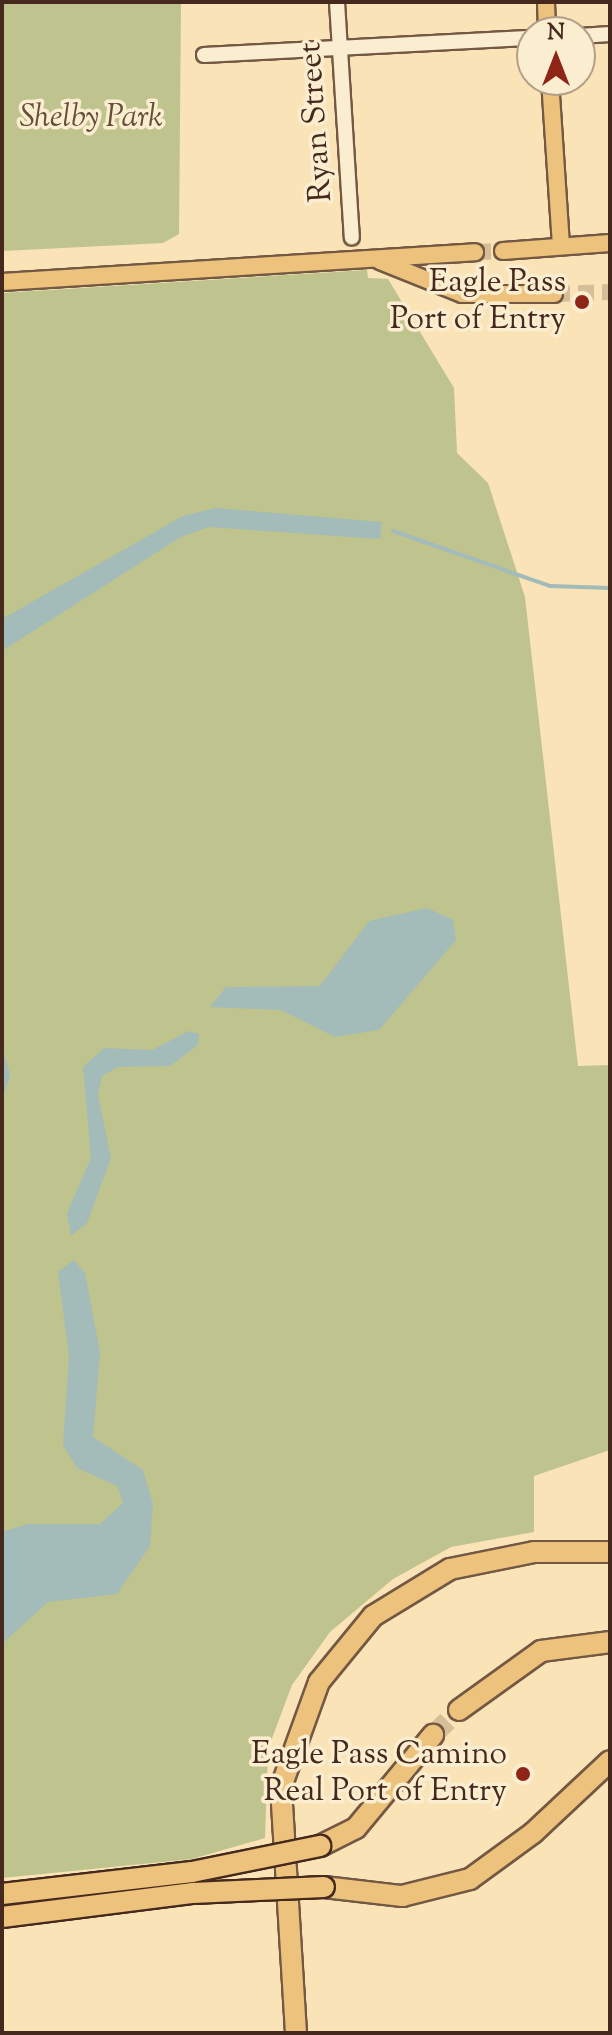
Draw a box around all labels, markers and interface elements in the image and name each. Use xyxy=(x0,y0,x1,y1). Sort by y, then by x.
north arrow xyxy=(516,16,596,96)
text: N xyxy=(547,18,565,50)
street label: Ryan Street xyxy=(292,41,342,203)
park label: Shelby Park xyxy=(19,99,163,137)
place label: Eagle Pass Port of Entry xyxy=(390,265,566,340)
marker: Eagle Pass Port of Entry xyxy=(573,293,591,311)
place label: Eagle Pass Camino Real Port of Entry xyxy=(251,1737,507,1812)
marker: Eagle Pass Camino Real Port of Entry xyxy=(514,1765,532,1783)

